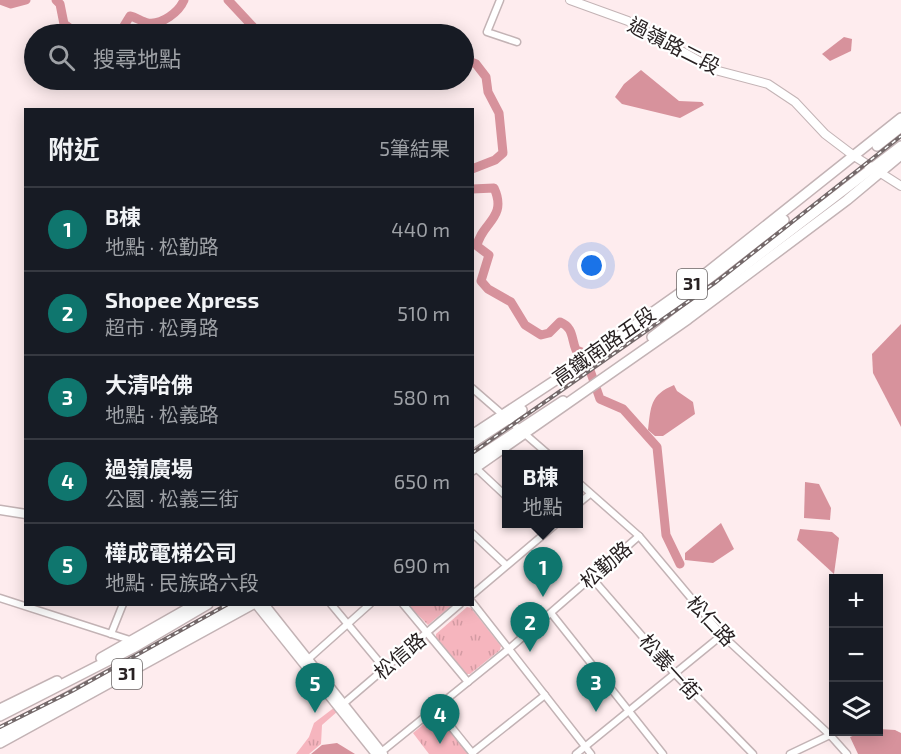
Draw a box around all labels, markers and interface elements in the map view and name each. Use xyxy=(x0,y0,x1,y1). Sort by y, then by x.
street label: 過嶺路二段 xyxy=(624,12,724,79)
search box xyxy=(24,24,474,90)
icon: search xyxy=(45,41,78,74)
text: 搜尋地點 xyxy=(93,45,181,71)
text: 附近 xyxy=(48,133,100,164)
text: 5筆結果 xyxy=(379,136,450,160)
text: B棟 xyxy=(105,203,141,229)
text: 1 xyxy=(63,217,72,241)
text: 440 m xyxy=(391,217,450,241)
text: 地點 · 松勤路 xyxy=(105,234,219,258)
your location xyxy=(577,251,606,280)
road number: 31 xyxy=(677,269,707,299)
text: Shopee Xpress xyxy=(105,286,259,312)
text: 2 xyxy=(62,301,73,325)
text: 510 m xyxy=(397,301,450,325)
street label: 高鐵南路五段 xyxy=(547,301,659,389)
text: 超市 · 松勇路 xyxy=(105,315,219,339)
text: 大清哈佛 xyxy=(105,371,193,397)
text: 3 xyxy=(62,385,73,409)
text: 580 m xyxy=(393,385,450,409)
text: 地點 · 松義路 xyxy=(105,402,219,426)
popup xyxy=(502,450,583,528)
text: 過嶺廣場 xyxy=(105,455,193,481)
text: B棟 xyxy=(523,463,559,489)
text: 4 xyxy=(61,469,74,493)
text: 650 m xyxy=(394,469,450,493)
text: 公園 · 松義三街 xyxy=(105,486,239,510)
text: 地點 xyxy=(523,494,563,518)
street label: 松勤路 xyxy=(575,536,636,593)
text: 樺成電梯公司 xyxy=(105,539,237,565)
pin: 1 xyxy=(524,548,562,597)
text: 5 xyxy=(62,553,73,577)
text: 690 m xyxy=(393,553,450,577)
text: 地點 · 民族路六段 xyxy=(105,570,259,594)
map controls xyxy=(829,574,883,736)
button: + xyxy=(829,574,883,628)
street label: 松仁路 xyxy=(682,590,741,650)
pin: 2 xyxy=(510,602,550,652)
street label: 松信路 xyxy=(369,627,430,684)
button: − xyxy=(829,628,883,682)
street label: 松義一街 xyxy=(635,629,706,704)
road number: 31 xyxy=(112,659,142,689)
pin: 3 xyxy=(576,662,616,712)
pin: 5 xyxy=(296,664,334,713)
button: layers xyxy=(829,682,883,736)
pin: 4 xyxy=(420,694,460,744)

